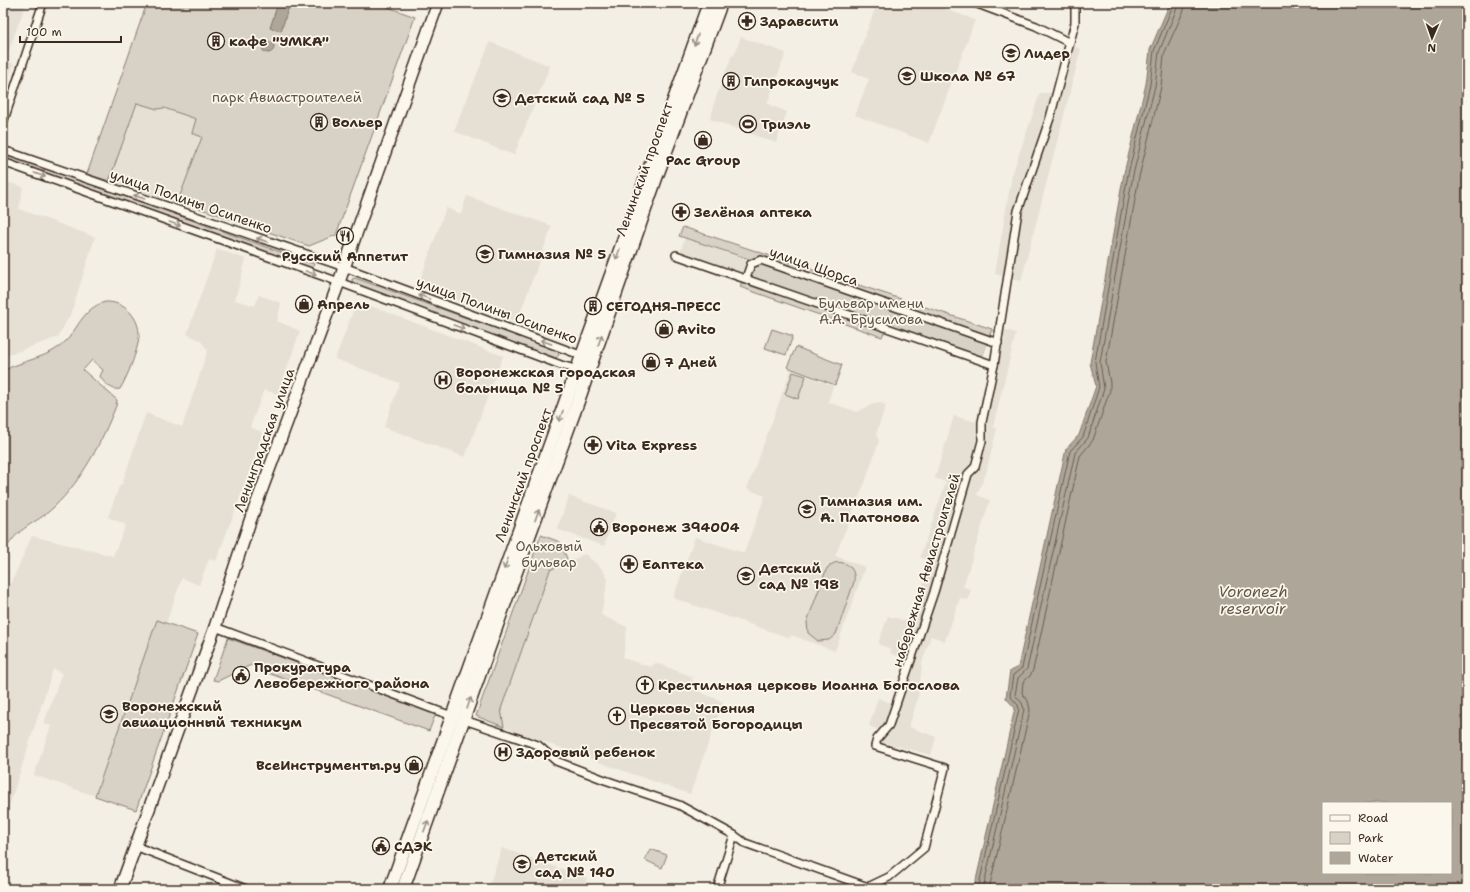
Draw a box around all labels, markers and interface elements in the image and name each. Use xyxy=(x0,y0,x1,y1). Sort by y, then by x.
pharmacy icon: Здравсити xyxy=(737,11,757,31)
place label: Здравсити xyxy=(760,12,839,30)
scale bar xyxy=(20,18,121,44)
north arrow xyxy=(1412,18,1452,58)
text: 100 m xyxy=(26,24,62,40)
building icon: кафе "УМКА" xyxy=(206,31,226,51)
place label: кафе "УМКА" xyxy=(229,32,329,50)
one-way arrow xyxy=(691,33,699,45)
text: N xyxy=(1427,40,1436,55)
school or university icon: Лидер xyxy=(1001,43,1021,63)
place label: Лидер xyxy=(1024,44,1070,62)
school or university icon: Школа № 67 xyxy=(897,66,917,86)
place label: Школа № 67 xyxy=(920,67,1015,85)
building icon: Гипрокаучук xyxy=(721,71,741,91)
place label: Гипрокаучук xyxy=(744,72,839,90)
park label: парк Авиастроителей xyxy=(212,88,362,106)
school or university icon: Детский сад № 5 xyxy=(492,88,512,108)
place label: Детский сад № 5 xyxy=(515,89,645,107)
street label: Ленинский проспект xyxy=(611,99,677,238)
building icon: Вольер xyxy=(309,112,329,132)
place label: Вольер xyxy=(332,113,383,131)
sports icon: Триэль xyxy=(738,114,758,134)
place label: Триэль xyxy=(761,115,811,133)
shop icon: Pac Group xyxy=(693,130,713,150)
place label: Pac Group xyxy=(666,151,740,169)
street label: улица Полины Осипенко xyxy=(108,165,274,237)
one-way arrow xyxy=(33,172,45,180)
one-way arrow xyxy=(133,193,146,200)
pharmacy icon: Зелёная аптека xyxy=(671,202,691,222)
place label: Зелёная аптека xyxy=(694,203,812,221)
one-way arrow xyxy=(169,221,182,228)
restaurant icon: Русский Аппетит xyxy=(335,226,355,246)
one-way arrow xyxy=(257,235,269,243)
street label: улица Щорса xyxy=(767,242,861,290)
school or university icon: Гимназия № 5 xyxy=(475,244,495,264)
place label: Гимназия № 5 xyxy=(498,245,607,263)
place label: Русский Аппетит xyxy=(282,247,409,265)
one-way arrow xyxy=(614,248,622,260)
one-way arrow xyxy=(304,269,316,277)
street label: улица Полины Осипенко xyxy=(414,272,580,348)
one-way arrow xyxy=(418,293,431,300)
shop icon: Апрель xyxy=(294,294,314,314)
park label: Бульвар имени А.А. Брусилова xyxy=(818,294,924,328)
place label: Апрель xyxy=(317,295,370,313)
building icon: СЕГОДНЯ-ПРЕСС xyxy=(583,296,603,316)
place label: СЕГОДНЯ-ПРЕСС xyxy=(606,297,721,315)
shop icon: Avito xyxy=(654,319,674,339)
place label: Avito xyxy=(677,320,716,338)
one-way arrow xyxy=(453,324,466,331)
one-way arrow xyxy=(596,334,604,346)
one-way arrow xyxy=(541,338,553,346)
shop icon: 7 Дней xyxy=(641,352,661,372)
place label: 7 Дней xyxy=(664,353,717,371)
place label: Воронежская городская больница № 5 xyxy=(456,363,636,397)
street label: Ленинградская улица xyxy=(230,365,298,514)
hospital icon: Воронежская городская больница № 5 xyxy=(433,370,453,390)
street label: Ленинский проспект xyxy=(490,405,556,544)
one-way arrow xyxy=(557,410,564,423)
pharmacy icon: Vita Express xyxy=(583,435,603,455)
place label: Vita Express xyxy=(606,436,697,454)
street label: набережная Авиастроителей xyxy=(888,471,964,669)
place label: Гимназия им. А. Платонова xyxy=(820,492,923,526)
school or university icon: Гимназия им. А. Платонова xyxy=(797,499,817,519)
one-way arrow xyxy=(533,510,541,522)
public building icon: Воронеж 394004 xyxy=(589,517,609,537)
place label: Воронеж 394004 xyxy=(612,518,740,536)
park label: Ольховый бульвар xyxy=(515,537,583,571)
pharmacy icon: Еаптека xyxy=(619,554,639,574)
place label: Еаптека xyxy=(642,555,704,573)
one-way arrow xyxy=(502,558,510,570)
place label: Детский сад № 198 xyxy=(759,559,839,593)
school or university icon: Детский сад № 198 xyxy=(736,566,756,586)
water label: Voronezh reservoir xyxy=(1218,582,1288,619)
place label: Прокуратура Левобережного района xyxy=(254,658,430,692)
public building icon: Прокуратура Левобережного района xyxy=(231,665,251,685)
church icon: Крестильная церковь Иоанна Богослова xyxy=(635,675,655,695)
place label: Крестильная церковь Иоанна Богослова xyxy=(658,676,960,694)
place label: Воронежский авиационный техникум xyxy=(122,697,302,731)
one-way arrow xyxy=(465,698,473,710)
place label: Церковь Успения Пресвятой Богородицы xyxy=(630,699,803,733)
school or university icon: Воронежский авиационный техникум xyxy=(99,704,119,724)
church icon: Церковь Успения Пресвятой Богородицы xyxy=(607,706,627,726)
hospital icon: Здоровый ребенок xyxy=(493,742,513,762)
place label: Здоровый ребенок xyxy=(516,743,655,761)
shop icon: ВсеИнструменты.ру xyxy=(404,755,424,775)
place label: ВсеИнструменты.ру xyxy=(256,756,401,774)
legend xyxy=(1322,802,1452,874)
text: Road xyxy=(1358,810,1389,826)
one-way arrow xyxy=(423,819,430,832)
text: Park xyxy=(1358,830,1384,846)
public building icon: СДЭК xyxy=(371,836,391,856)
place label: СДЭК xyxy=(394,837,433,855)
place label: Детский сад № 140 xyxy=(535,847,615,881)
text: Water xyxy=(1358,850,1394,866)
school or university icon: Детский сад № 140 xyxy=(512,854,532,874)

